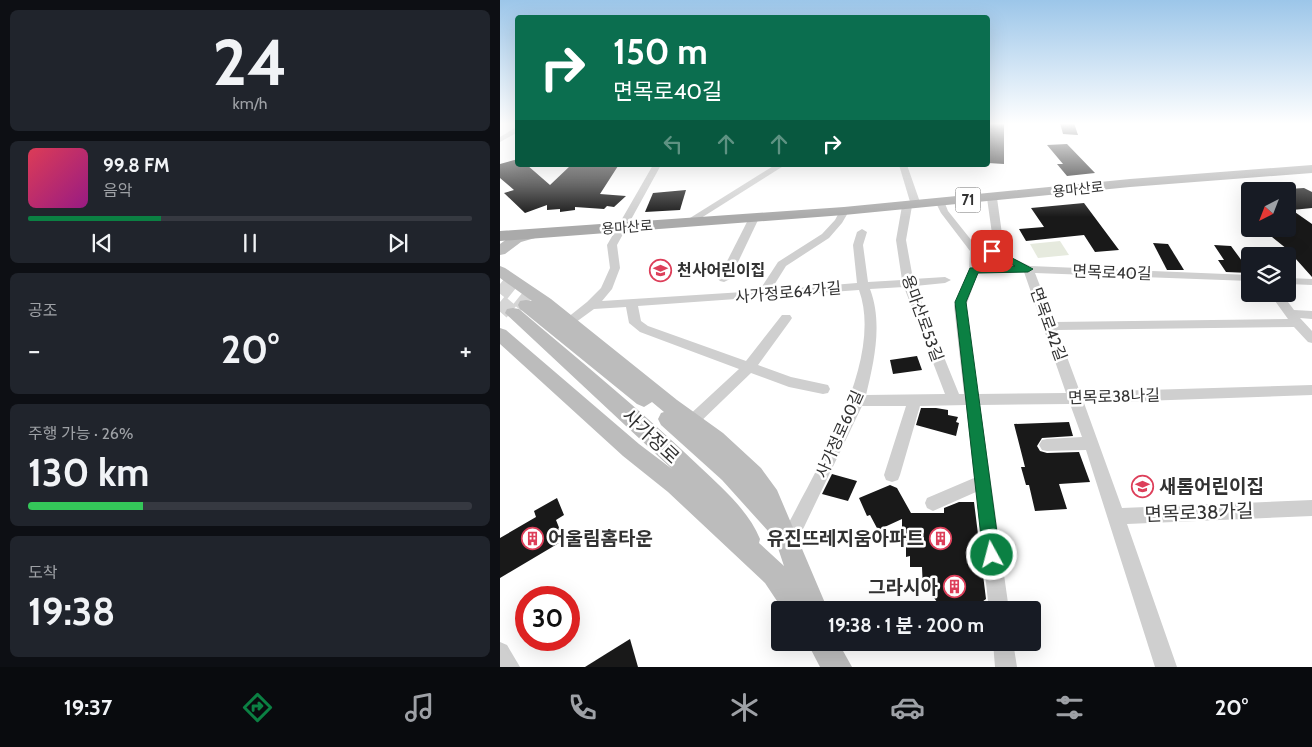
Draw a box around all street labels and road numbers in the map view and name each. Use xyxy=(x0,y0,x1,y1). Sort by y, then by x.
street label: 용마산로 xyxy=(1051,177,1105,201)
road number: 71 xyxy=(956,188,980,212)
street label: 용마산로 xyxy=(601,216,653,238)
street label: 면목로40길 xyxy=(1072,262,1152,283)
street label: 용마산로53길 xyxy=(898,272,947,364)
street label: 사가정로64가길 xyxy=(734,278,842,307)
street label: 면목로42길 xyxy=(1027,285,1071,363)
street label: 면목로38나길 xyxy=(1068,385,1160,408)
street label: 사가정로60길 xyxy=(812,387,867,481)
street label: 사가정로 xyxy=(617,404,684,469)
street label: 면목로38가길 xyxy=(1144,499,1254,526)

